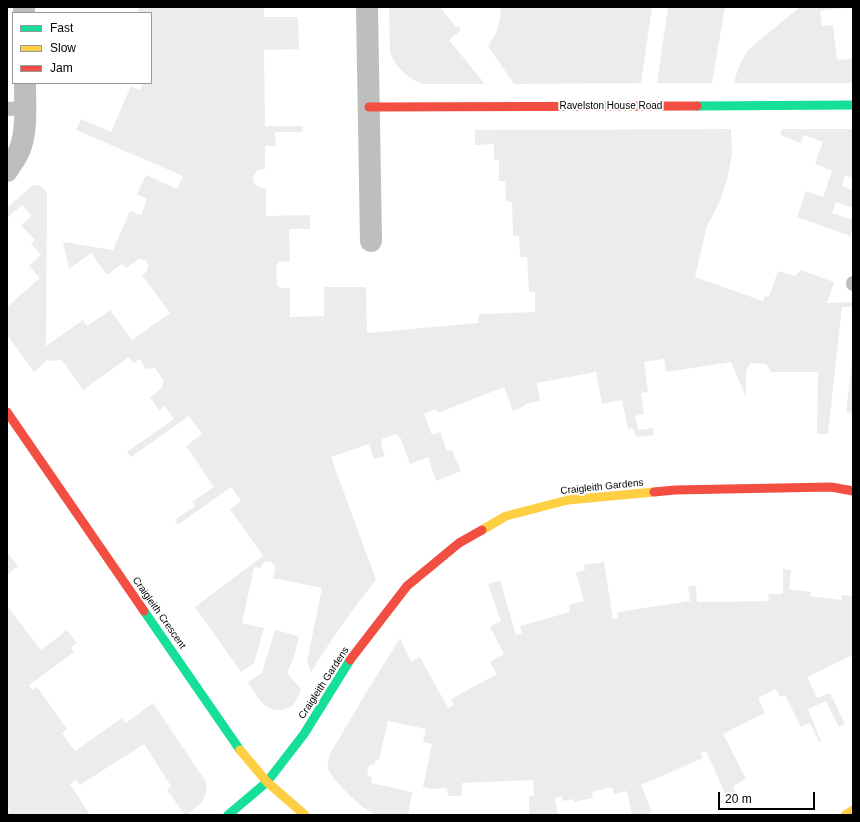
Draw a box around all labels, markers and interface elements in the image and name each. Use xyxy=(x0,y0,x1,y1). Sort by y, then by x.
legend xyxy=(12,12,152,84)
text: Fast xyxy=(50,21,73,35)
text: Slow xyxy=(50,41,76,55)
text: Jam xyxy=(50,61,73,75)
street label: Ravelston House Road xyxy=(560,100,662,112)
street label: Craigleith Gardens xyxy=(560,477,644,497)
street label: Craigleith Crescent xyxy=(130,575,188,651)
street label: Craigleith Gardens xyxy=(296,645,352,721)
scale bar xyxy=(720,784,817,810)
text: 20 m xyxy=(725,792,752,806)

